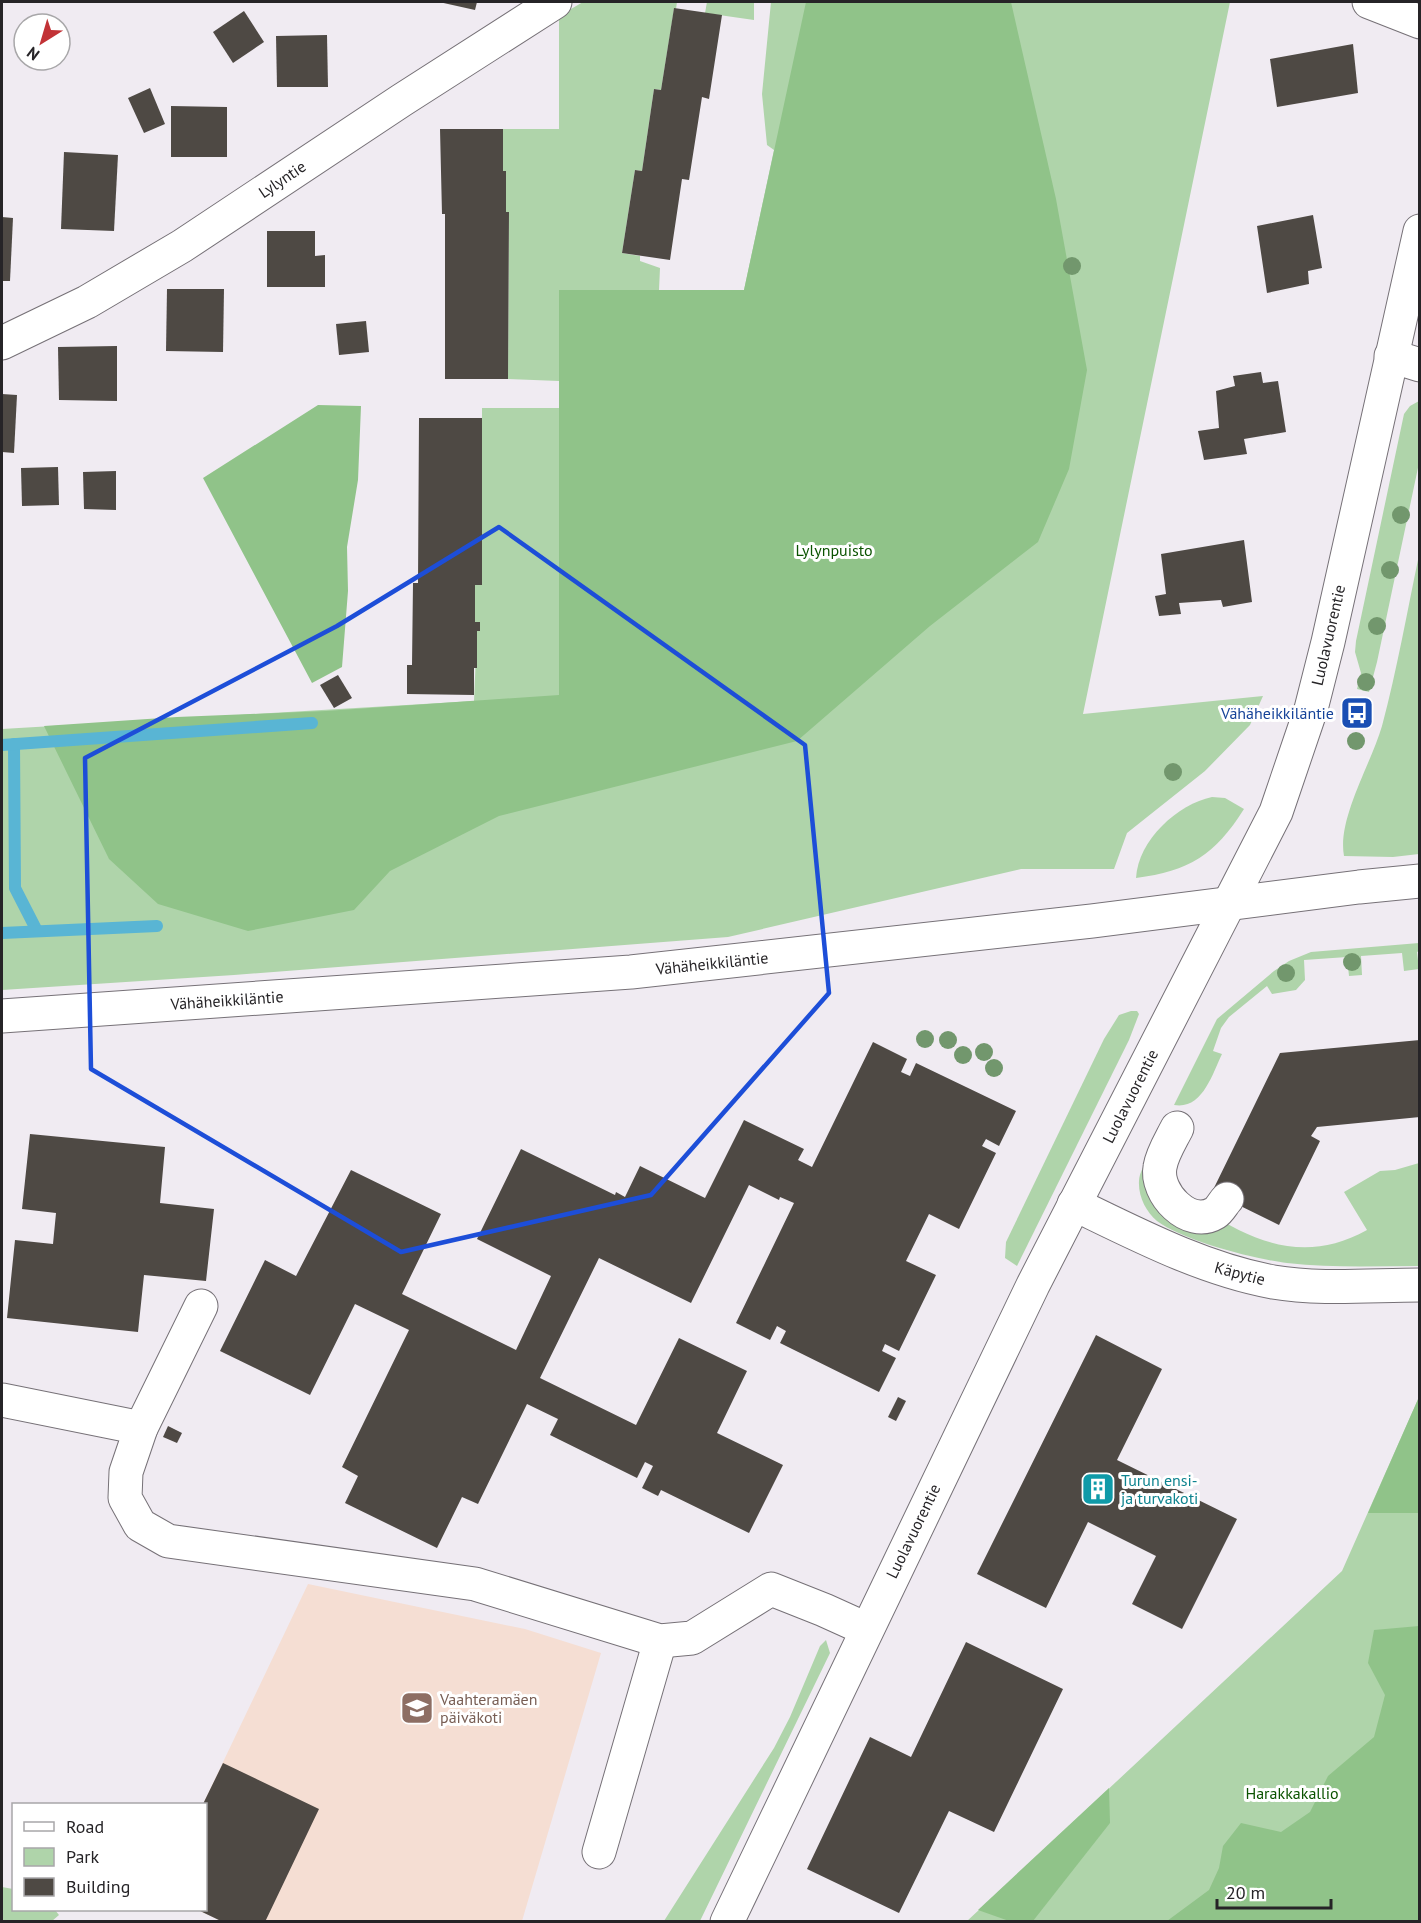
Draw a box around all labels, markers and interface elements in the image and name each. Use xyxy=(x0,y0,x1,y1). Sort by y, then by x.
north arrow xyxy=(12,12,72,72)
text: N xyxy=(23,43,43,65)
street label: Lylyntie xyxy=(254,156,310,202)
park label: Lylynpuisto xyxy=(795,540,873,560)
street label: Luolavuorentie xyxy=(1307,583,1349,687)
bus stop icon: Vähäheikkiläntie xyxy=(1339,695,1375,731)
place label: Vähäheikkiläntie xyxy=(1220,703,1334,723)
street label: Vähäheikkiläntie xyxy=(654,947,769,979)
street label: Vähäheikkiläntie xyxy=(169,986,284,1014)
street label: Luolavuorentie xyxy=(1098,1046,1162,1146)
street label: Käpytie xyxy=(1213,1257,1267,1289)
place label: Turun ensi- ja turvakoti xyxy=(1121,1470,1198,1508)
building icon: Turun ensi- ja turvakoti xyxy=(1080,1471,1116,1507)
street label: Luolavuorentie xyxy=(881,1480,945,1582)
place label: Vaahteramäen päiväkoti xyxy=(439,1689,537,1727)
school or university icon: Vaahteramäen päiväkoti xyxy=(399,1690,435,1726)
park label: Harakkakallio xyxy=(1245,1783,1339,1803)
legend xyxy=(12,1803,207,1911)
text: Road xyxy=(66,1815,104,1838)
text: Park xyxy=(66,1845,99,1868)
scale bar xyxy=(1217,1872,1331,1910)
text: Building xyxy=(66,1875,130,1898)
text: 20 m xyxy=(1226,1881,1265,1904)

